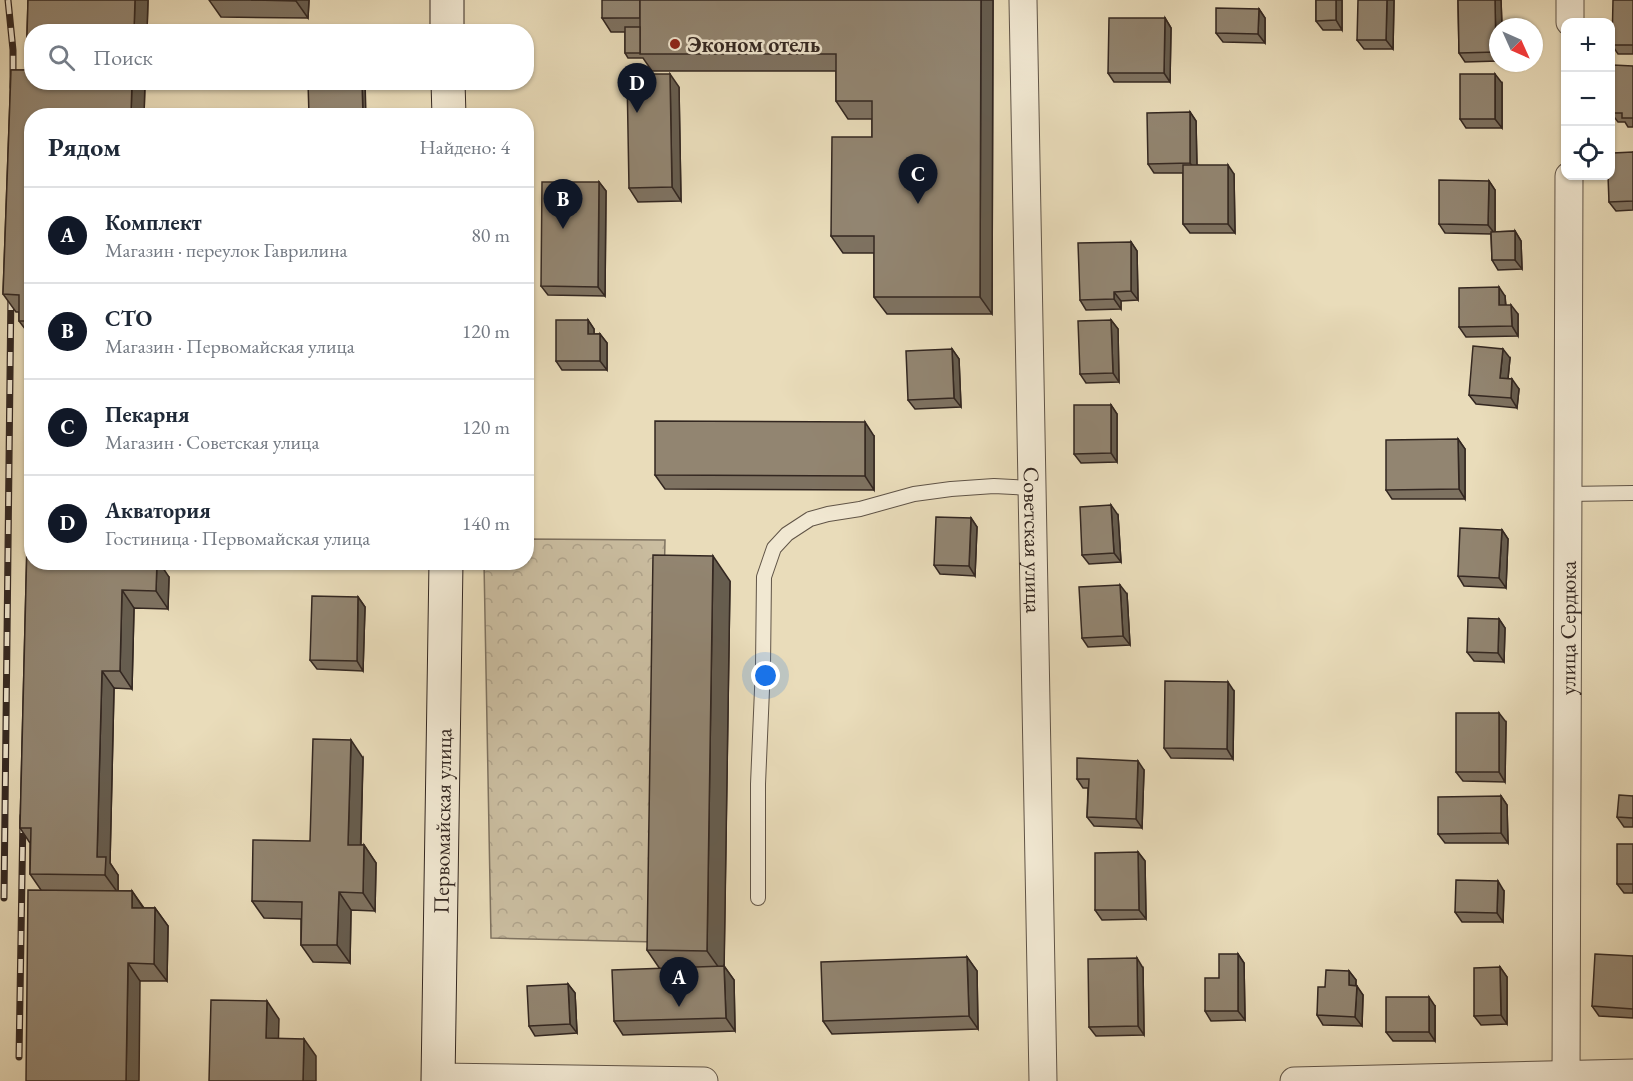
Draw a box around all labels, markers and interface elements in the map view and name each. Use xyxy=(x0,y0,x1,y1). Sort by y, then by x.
north arrow xyxy=(1489,18,1543,72)
map controls xyxy=(1561,18,1615,180)
button: + xyxy=(1561,18,1615,72)
search box xyxy=(24,24,534,90)
place label: Эконом отель xyxy=(687,30,820,59)
marker: Эконом отель xyxy=(668,37,682,51)
icon: search xyxy=(45,41,78,74)
text: Поиск xyxy=(93,43,153,72)
pin: D xyxy=(618,63,656,113)
button: − xyxy=(1561,72,1615,126)
button: locate xyxy=(1561,126,1615,180)
text: Рядом xyxy=(48,130,121,164)
text: Найдено: 4 xyxy=(419,134,510,160)
pin: C xyxy=(898,154,938,204)
pin: B xyxy=(544,180,582,229)
text: Комплект xyxy=(105,208,202,237)
text: A xyxy=(60,222,75,248)
text: 80 m xyxy=(471,222,510,248)
text: Магазин · переулок Гаврилина xyxy=(105,237,348,263)
text: СТО xyxy=(105,304,152,333)
text: B xyxy=(61,318,74,344)
text: 120 m xyxy=(462,318,510,344)
text: Магазин · Первомайская улица xyxy=(105,333,355,359)
text: Пекарня xyxy=(105,400,190,429)
text: C xyxy=(60,414,75,440)
text: 120 m xyxy=(462,414,510,440)
text: Магазин · Советская улица xyxy=(105,429,319,455)
street label: Советская улица xyxy=(1017,466,1048,614)
text: Акватория xyxy=(105,496,211,525)
text: D xyxy=(60,510,75,536)
text: 140 m xyxy=(462,510,510,536)
text: Гостиница · Первомайская улица xyxy=(105,525,370,551)
street label: улица Сердюка xyxy=(1553,561,1583,695)
your location xyxy=(751,661,780,690)
street label: Первомайская улица xyxy=(427,728,458,914)
pin: A xyxy=(660,958,698,1007)

